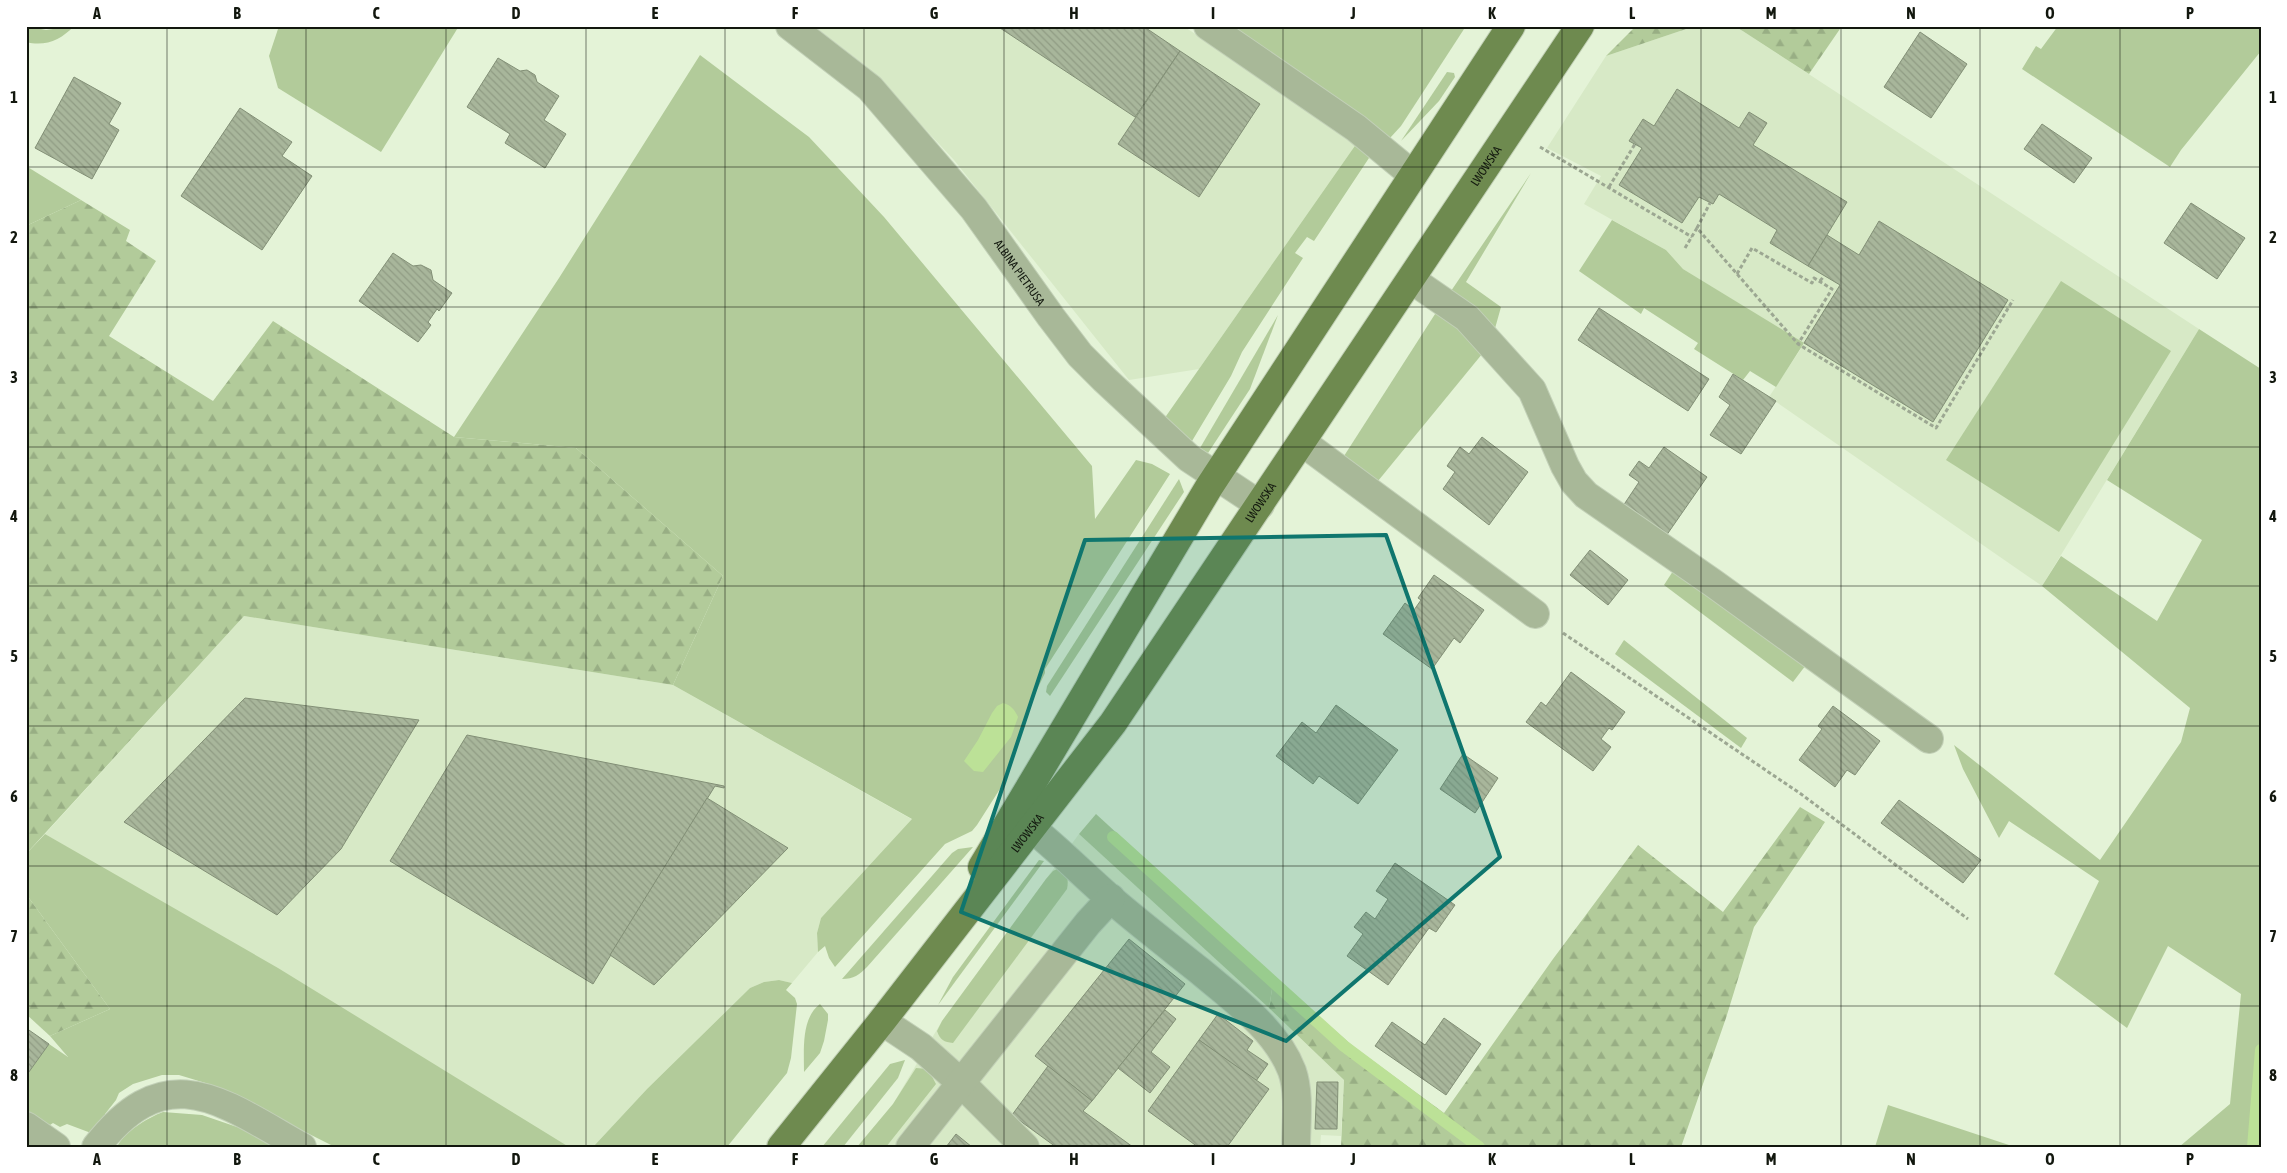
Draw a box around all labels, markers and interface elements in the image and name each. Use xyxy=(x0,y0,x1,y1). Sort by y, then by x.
text: A xyxy=(92,4,101,22)
text: B xyxy=(233,4,241,22)
text: C xyxy=(372,4,380,22)
text: D xyxy=(512,4,521,22)
text: E xyxy=(652,4,659,22)
text: F xyxy=(792,4,799,22)
text: G xyxy=(930,4,939,22)
text: H xyxy=(1069,4,1079,22)
text: I xyxy=(1211,4,1215,22)
text: J xyxy=(1349,4,1356,22)
text: K xyxy=(1488,4,1496,22)
text: L xyxy=(1629,4,1636,22)
text: M xyxy=(1766,4,1776,22)
text: N xyxy=(1906,4,1916,22)
text: O xyxy=(2045,4,2055,22)
text: P xyxy=(2186,4,2194,22)
text: 1 xyxy=(10,88,18,106)
text: 1 xyxy=(2269,88,2277,106)
street label: LWOWSKA xyxy=(1468,143,1505,189)
text: 2 xyxy=(10,228,18,246)
text: 2 xyxy=(2269,228,2277,246)
street label: ALBINA PIETRUSA xyxy=(991,237,1048,308)
text: 3 xyxy=(10,368,18,386)
text: 3 xyxy=(2269,368,2277,386)
street label: LWOWSKA xyxy=(1242,480,1279,525)
text: 4 xyxy=(9,507,18,525)
text: 4 xyxy=(2268,507,2277,525)
text: 5 xyxy=(10,647,18,665)
text: 5 xyxy=(2269,647,2277,665)
text: 6 xyxy=(10,787,18,805)
text: 6 xyxy=(2269,787,2277,805)
street label: LWOWSKA xyxy=(1008,811,1047,855)
text: 7 xyxy=(10,927,18,945)
text: 7 xyxy=(2269,927,2277,945)
text: 8 xyxy=(10,1066,18,1084)
text: 8 xyxy=(2269,1066,2277,1084)
text: A xyxy=(92,1150,101,1168)
text: B xyxy=(233,1150,241,1168)
text: C xyxy=(372,1150,380,1168)
text: D xyxy=(512,1150,521,1168)
text: E xyxy=(652,1150,659,1168)
text: F xyxy=(792,1150,799,1168)
text: G xyxy=(930,1150,939,1168)
text: H xyxy=(1069,1150,1079,1168)
text: I xyxy=(1211,1150,1215,1168)
text: J xyxy=(1349,1150,1356,1168)
text: K xyxy=(1488,1150,1496,1168)
text: L xyxy=(1629,1150,1636,1168)
text: M xyxy=(1766,1150,1776,1168)
text: N xyxy=(1906,1150,1916,1168)
text: O xyxy=(2045,1150,2055,1168)
text: P xyxy=(2186,1150,2194,1168)

